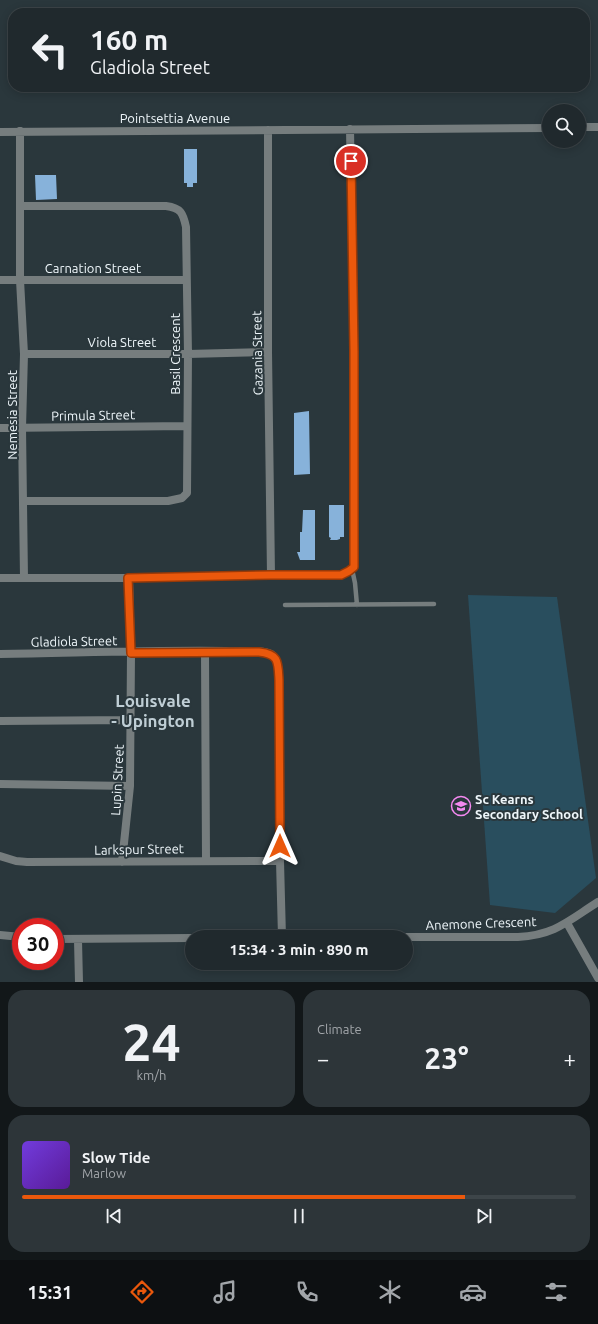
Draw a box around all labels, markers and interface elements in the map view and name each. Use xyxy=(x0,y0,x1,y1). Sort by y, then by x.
icon: left xyxy=(24,24,76,76)
text: 160 m xyxy=(90,24,168,55)
text: Gladiola Street xyxy=(90,57,210,77)
map controls xyxy=(542,104,586,148)
button: search xyxy=(542,104,586,148)
street label: Pointsettia Avenue xyxy=(120,111,230,125)
pin xyxy=(334,144,368,178)
icon: arrive xyxy=(340,150,362,172)
street label: Carnation Street xyxy=(45,261,141,275)
street label: Gazania Street xyxy=(249,311,265,395)
street label: Basil Crescent xyxy=(168,313,182,395)
street label: Viola Street xyxy=(88,335,156,349)
street label: Nemesia Street xyxy=(5,370,19,460)
street label: Primula Street xyxy=(51,407,135,423)
street label: Gladiola Street xyxy=(31,633,117,649)
district label: Louisvale - Upington xyxy=(111,691,195,730)
street label: Lupin Street xyxy=(108,744,126,816)
place label: Sc Kearns Secondary School xyxy=(475,792,583,821)
school or university icon: Sc Kearns Secondary School xyxy=(450,795,472,817)
position arrow xyxy=(259,825,301,867)
street label: Larkspur Street xyxy=(94,841,184,857)
street label: Anemone Crescent xyxy=(425,914,537,932)
speed limit sign: 30 xyxy=(12,918,64,970)
text: 15:34 · 3 min · 890 m xyxy=(230,941,368,958)
text: 24 xyxy=(122,1013,181,1071)
text: Climate xyxy=(317,1022,362,1036)
text: 23° xyxy=(424,1041,469,1075)
text: − xyxy=(317,1046,329,1071)
text: + xyxy=(564,1046,576,1071)
text: km/h xyxy=(136,1068,167,1082)
text: Slow Tide xyxy=(82,1149,150,1166)
text: Marlow xyxy=(82,1166,126,1180)
icon: previous xyxy=(103,1205,125,1227)
icon: pause xyxy=(288,1205,310,1227)
icon: next xyxy=(473,1205,495,1227)
icon: directions xyxy=(128,1278,156,1306)
icon: music xyxy=(211,1278,239,1306)
icon: phone xyxy=(293,1278,321,1306)
icon: climate xyxy=(376,1278,404,1306)
icon: car xyxy=(459,1278,487,1306)
icon: filters xyxy=(542,1278,570,1306)
text: 15:31 xyxy=(27,1282,73,1302)

